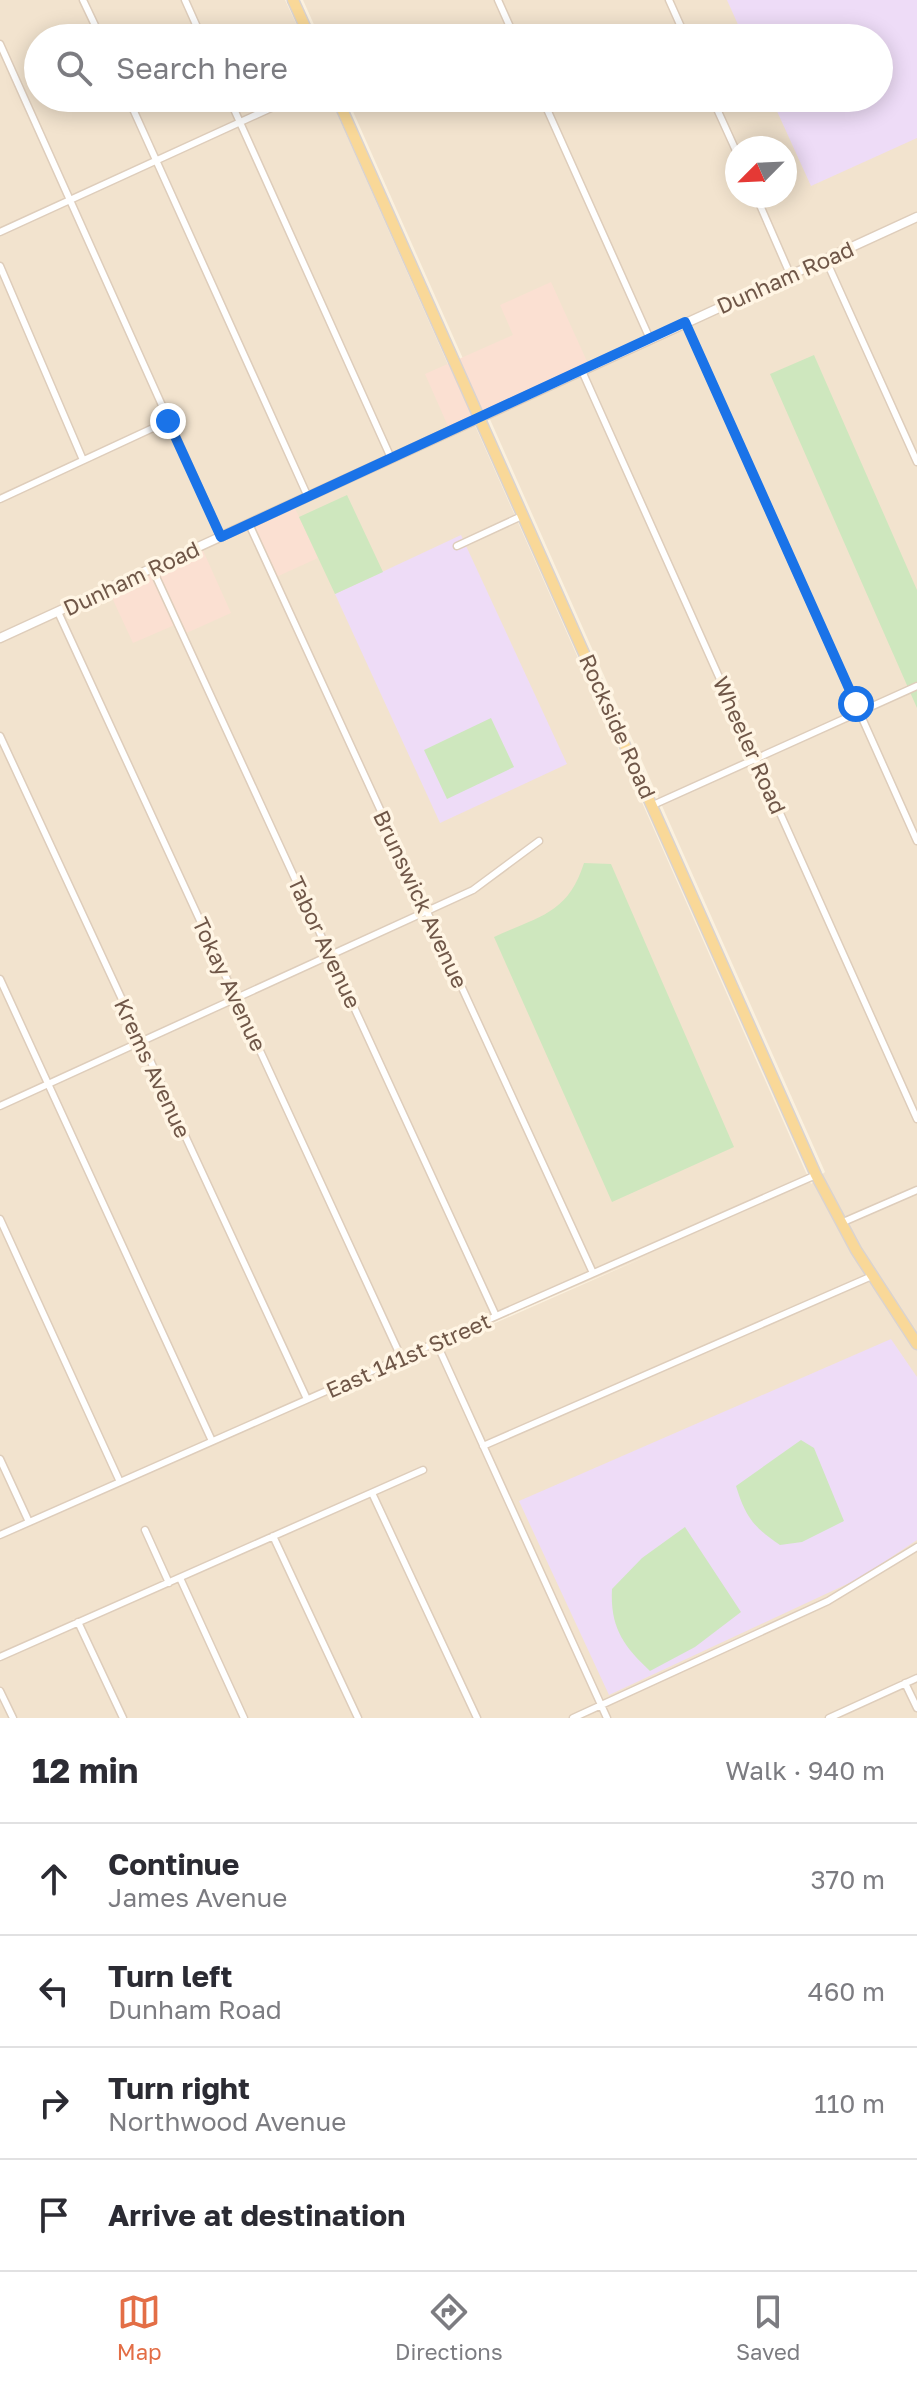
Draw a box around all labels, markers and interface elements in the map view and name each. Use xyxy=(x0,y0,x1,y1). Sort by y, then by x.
search box xyxy=(24,24,893,112)
icon: search xyxy=(52,46,96,90)
text: Search here xyxy=(116,50,288,86)
north arrow xyxy=(725,136,797,208)
street label: Dunham Road xyxy=(712,235,858,319)
route end xyxy=(150,403,186,439)
street label: Dunham Road xyxy=(59,535,203,621)
street label: Rockside Road xyxy=(574,649,662,803)
street label: Wheeler Road xyxy=(708,672,792,818)
route start xyxy=(838,686,874,722)
street label: Brunswick Avenue xyxy=(368,806,474,992)
street label: Tabor Avenue xyxy=(283,872,367,1012)
street label: Tokay Avenue xyxy=(187,913,273,1055)
street label: Krems Avenue xyxy=(109,994,197,1142)
street label: East 141st Street xyxy=(321,1307,495,1403)
text: 12 min xyxy=(32,1750,138,1790)
text: Walk · 940 m xyxy=(725,1755,885,1786)
text: Continue xyxy=(108,1846,239,1882)
icon: ahead xyxy=(32,1857,76,1901)
text: 370 m xyxy=(810,1864,885,1895)
text: James Avenue xyxy=(108,1882,287,1913)
text: Turn left xyxy=(108,1958,233,1994)
icon: left xyxy=(32,1969,76,2013)
text: 460 m xyxy=(808,1976,885,2007)
text: Dunham Road xyxy=(108,1994,282,2025)
text: Turn right xyxy=(108,2070,250,2106)
icon: right xyxy=(32,2081,76,2125)
text: 110 m xyxy=(814,2088,885,2119)
text: Northwood Avenue xyxy=(108,2106,346,2137)
icon: arrive xyxy=(32,2193,76,2237)
text: Arrive at destination xyxy=(108,2197,405,2233)
tab: Map xyxy=(117,2290,162,2365)
tab: Directions xyxy=(395,2290,503,2365)
tab: Saved xyxy=(736,2290,800,2365)

